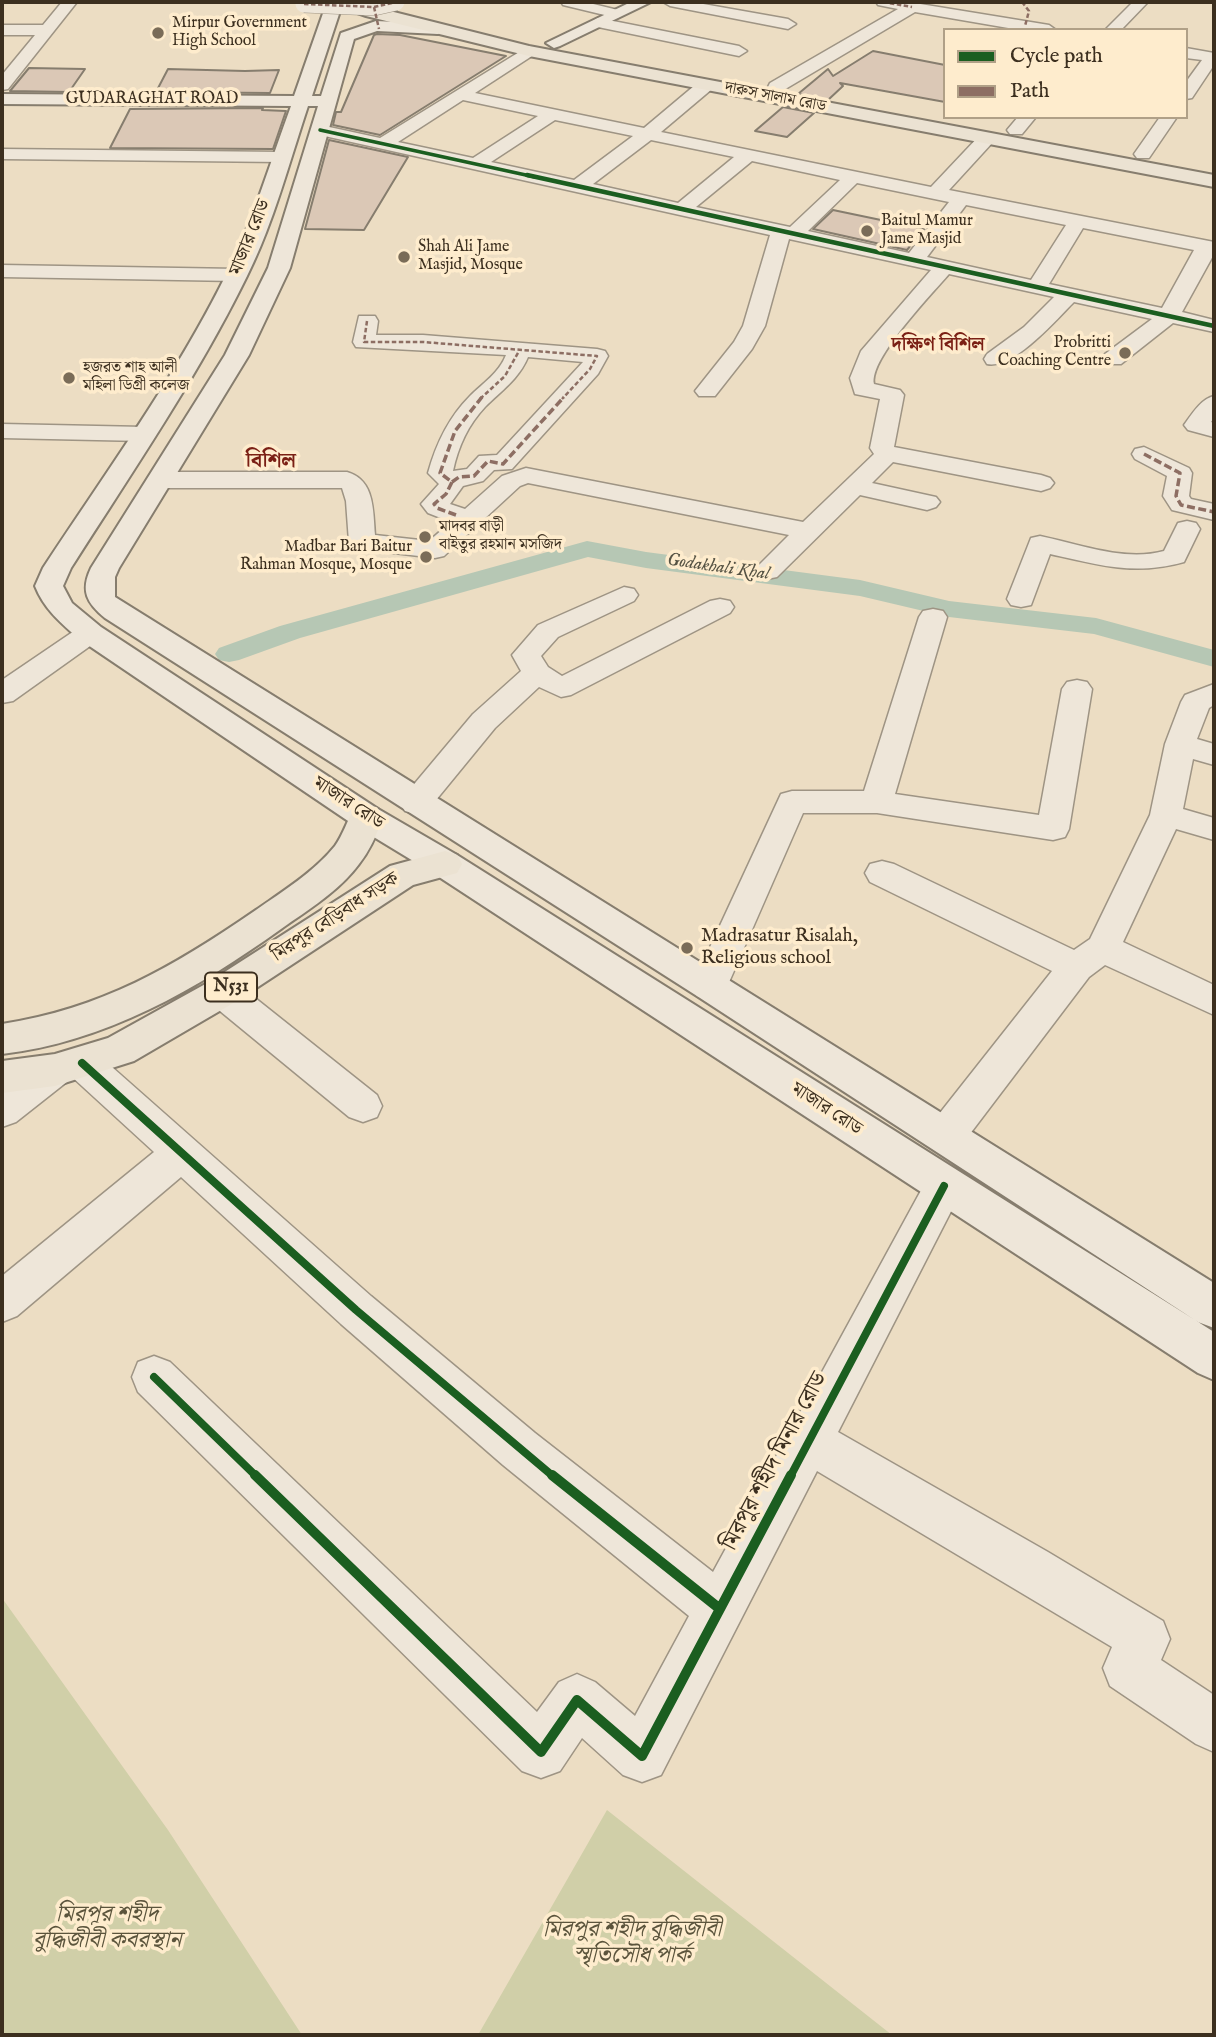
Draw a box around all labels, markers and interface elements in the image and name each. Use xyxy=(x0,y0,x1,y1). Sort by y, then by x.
place label: Mirpur Government High School xyxy=(172,14,307,52)
marker: Mirpur Government High School xyxy=(150,25,166,41)
legend xyxy=(943,28,1188,119)
text: Cycle path xyxy=(1010,43,1103,70)
text: Path xyxy=(1010,78,1049,105)
street label: দারুস সালাম রোড xyxy=(723,79,827,117)
street label: GUDARAGHAT ROAD xyxy=(66,90,238,110)
street label: মাজার রোড xyxy=(225,197,277,279)
place label: Baitul Mamur Jame Masjid xyxy=(881,212,973,250)
marker: Baitul Mamur Jame Masjid xyxy=(859,223,875,239)
place label: Shah Ali Jame Masjid, Mosque xyxy=(418,238,523,276)
marker: Shah Ali Jame Masjid, Mosque xyxy=(396,249,412,265)
place label: Probritti Coaching Centre xyxy=(998,334,1111,372)
district label: দক্ষিণ বিশিল xyxy=(891,335,985,357)
marker: Probritti Coaching Centre xyxy=(1117,345,1133,361)
place label: হজরত শাহ আলী মহিলা ডিগ্রী কলেজ xyxy=(83,359,190,397)
marker: হজরত শাহ আলী মহিলা ডিগ্রী কলেজ xyxy=(61,370,77,386)
district label: বিশিল xyxy=(246,450,296,476)
place label: মাদবর বাড়ী বাইতুর রহমান মসজিদ xyxy=(439,518,562,556)
marker: মাদবর বাড়ী বাইতুর রহমান মসজিদ xyxy=(417,529,433,545)
place label: Madbar Bari Baitur Rahman Mosque, Mosque xyxy=(240,538,412,576)
marker: Madbar Bari Baitur Rahman Mosque, Mosque xyxy=(418,549,434,565)
water label: Godakhali Khal xyxy=(665,550,771,586)
street label: মাজার রোড xyxy=(308,773,388,835)
street label: মিরপুর বেড়িবাধ সড়ক xyxy=(268,868,404,968)
place label: Madrasatur Risalah, Religious school xyxy=(701,926,858,970)
marker: Madrasatur Risalah, Religious school xyxy=(679,940,695,956)
road number: N531 xyxy=(205,972,257,1002)
street label: মাজার রোড xyxy=(786,1079,866,1141)
street label: মিরপুর শহীদ মিনার রোড xyxy=(717,1368,835,1556)
park label: মিরপুর শহীদ বুদ্ধিজীবী কবরস্থান xyxy=(33,1902,181,1956)
park label: মিরপুর শহীদ বুদ্ধিজীবী স্মৃতিসৌধ পার্ক xyxy=(543,1917,721,1971)

